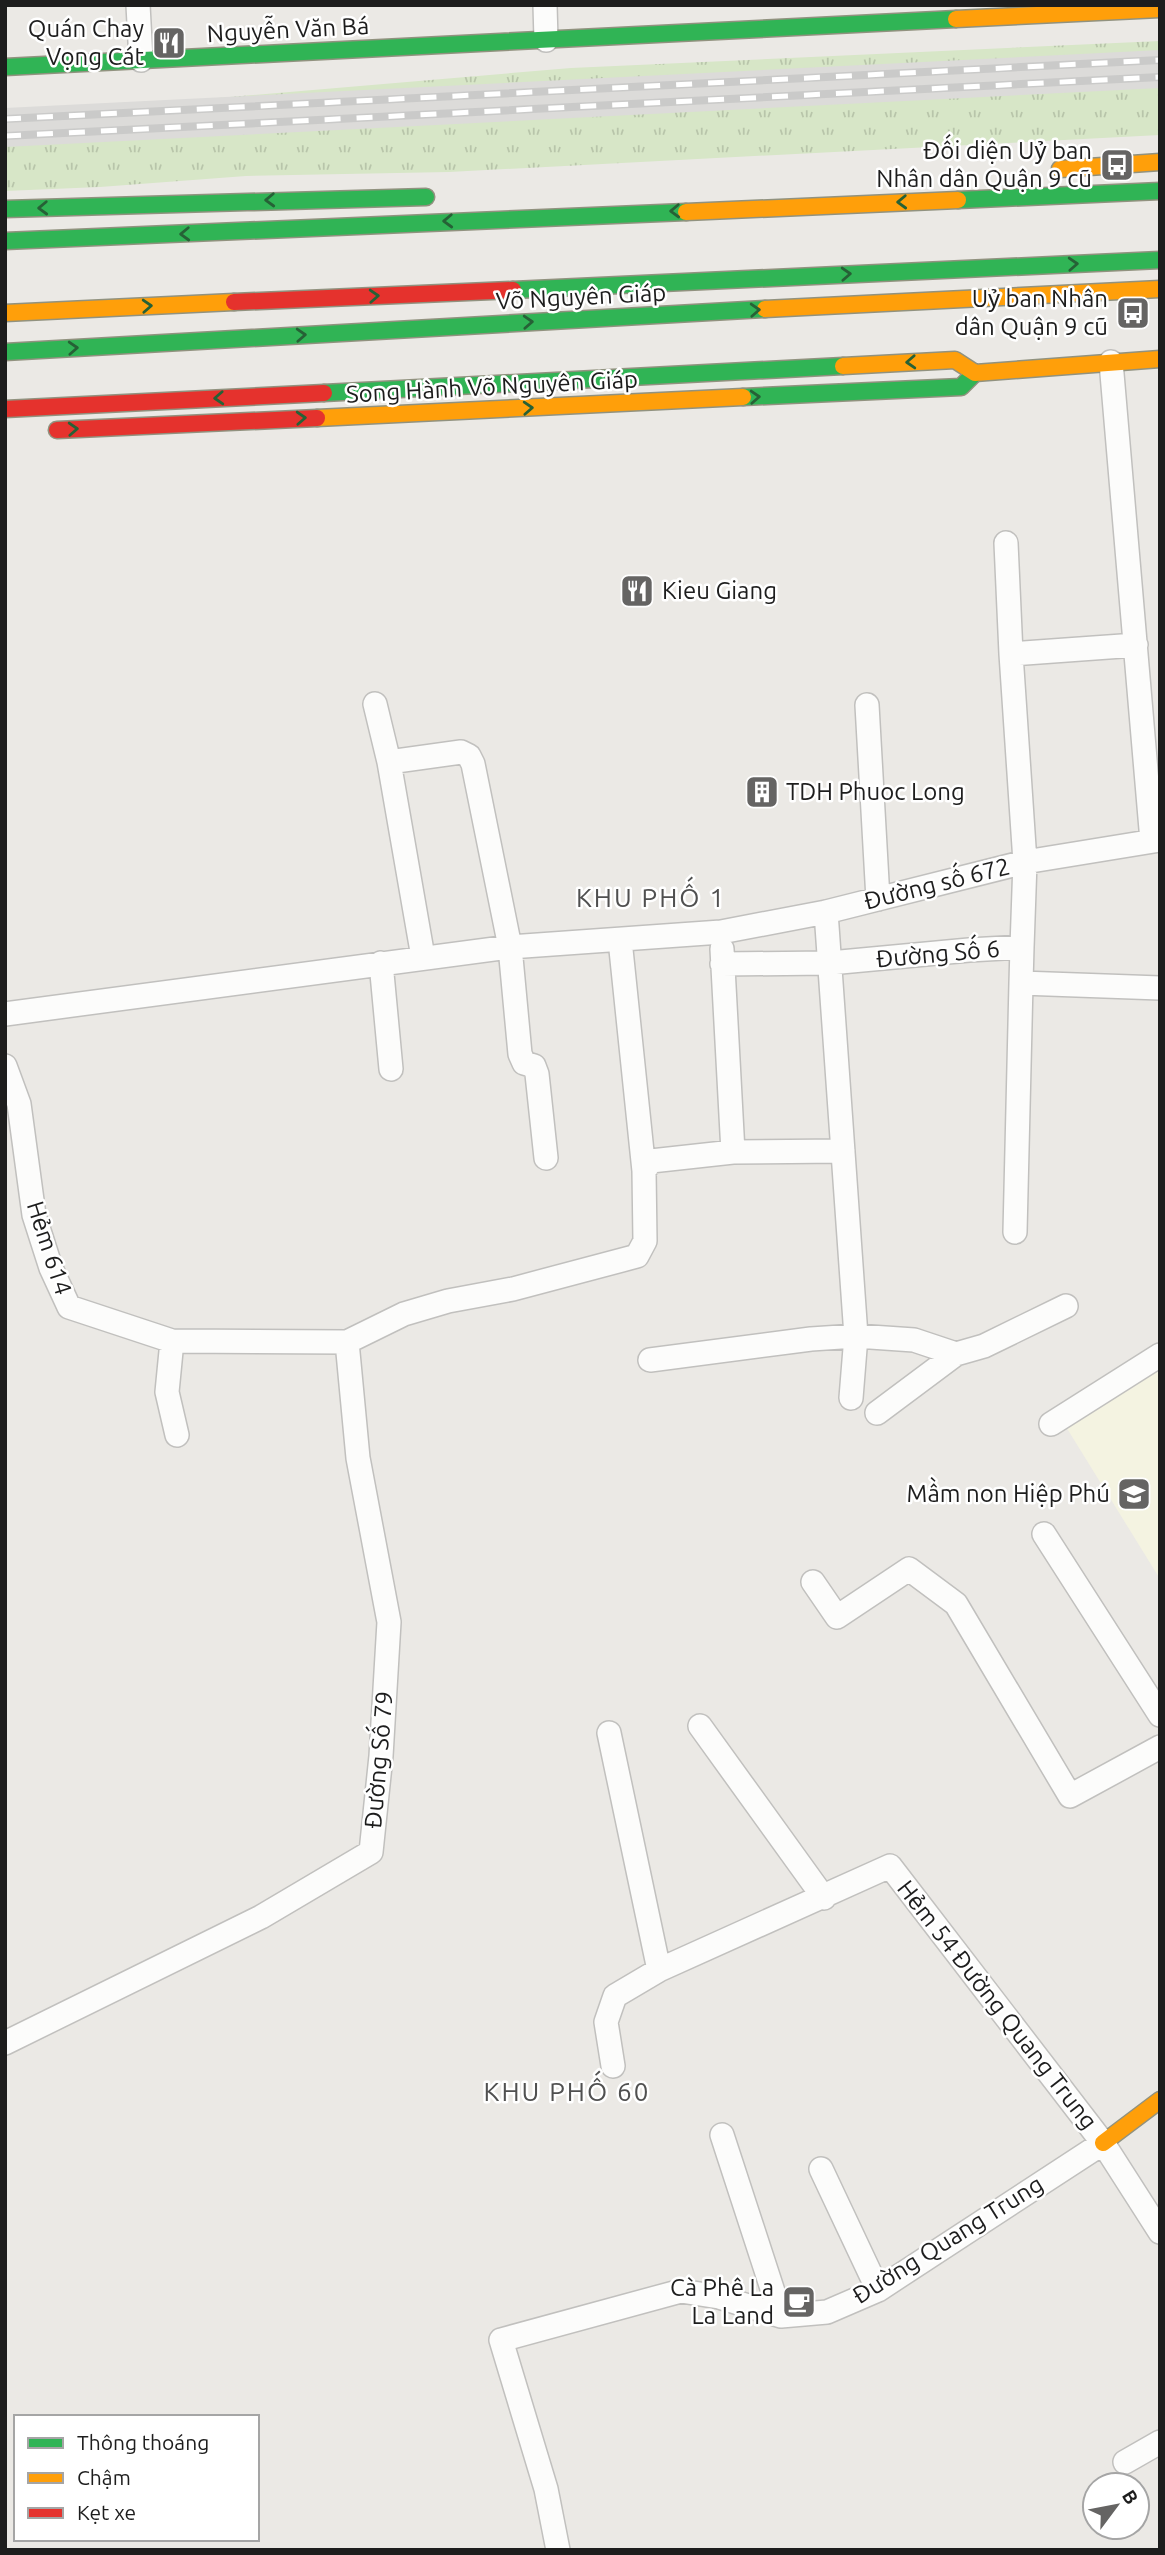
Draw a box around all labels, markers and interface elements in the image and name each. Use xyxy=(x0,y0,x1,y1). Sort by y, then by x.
street label: Nguyễn Văn Bá xyxy=(206,9,370,47)
place label: Quán Chay Vọng Cát xyxy=(28,15,145,70)
restaurant icon: Quán Chay Vọng Cát xyxy=(150,24,188,62)
place label: Đối diện Uỷ ban Nhân dân Quận 9 cũ xyxy=(876,133,1092,192)
bus stop icon: Đối diện Uỷ ban Nhân dân Quận 9 cũ xyxy=(1098,146,1136,184)
one-way arrow xyxy=(264,192,275,207)
one-way arrow xyxy=(897,194,908,209)
one-way arrow xyxy=(37,200,48,215)
one-way arrow xyxy=(669,204,680,219)
one-way arrow xyxy=(442,213,453,228)
one-way arrow xyxy=(179,226,190,241)
one-way arrow xyxy=(1068,257,1079,272)
one-way arrow xyxy=(841,267,852,282)
street label: Võ Nguyên Giáp xyxy=(495,279,667,314)
place label: Uỷ ban Nhân dân Quận 9 cũ xyxy=(955,285,1108,340)
one-way arrow xyxy=(369,288,380,303)
bus stop icon: Uỷ ban Nhân dân Quận 9 cũ xyxy=(1114,294,1152,332)
one-way arrow xyxy=(142,299,153,314)
one-way arrow xyxy=(750,302,761,317)
one-way arrow xyxy=(522,315,533,330)
one-way arrow xyxy=(295,328,306,343)
one-way arrow xyxy=(68,341,79,356)
one-way arrow xyxy=(905,355,916,370)
street label: Song Hành Võ Nguyên Giáp xyxy=(345,365,639,408)
one-way arrow xyxy=(750,389,761,404)
one-way arrow xyxy=(213,391,224,406)
one-way arrow xyxy=(523,400,534,415)
one-way arrow xyxy=(295,411,306,426)
one-way arrow xyxy=(68,422,79,437)
restaurant icon: Kieu Giang xyxy=(618,572,656,610)
place label: Kieu Giang xyxy=(662,577,777,604)
building icon: TDH Phuoc Long xyxy=(743,773,781,811)
place label: TDH Phuoc Long xyxy=(786,778,965,805)
street label: Đường số 672 xyxy=(860,849,1012,915)
district label: KHU PHỐ 1 xyxy=(576,876,726,912)
street label: Đường Số 6 xyxy=(875,931,1001,972)
street label: Hẻm 614 xyxy=(22,1198,77,1298)
school or university icon: Mầm non Hiệp Phú xyxy=(1115,1475,1153,1513)
place label: Mầm non Hiệp Phú xyxy=(907,1476,1110,1507)
street label: Đường Số 79 xyxy=(355,1690,398,1830)
street label: Hẻm 54 Đường Quang Trung xyxy=(892,1875,1103,2134)
district label: KHU PHỐ 60 xyxy=(484,2070,650,2106)
street label: Đường Quang Trung xyxy=(848,2170,1048,2309)
place label: Cà Phê La La Land xyxy=(670,2274,774,2329)
cafe icon: Cà Phê La La Land xyxy=(780,2283,818,2321)
legend xyxy=(14,2415,259,2541)
text: Thông thoáng xyxy=(77,2430,209,2454)
text: Chậm xyxy=(77,2465,131,2489)
north arrow xyxy=(1081,2471,1151,2541)
text: B xyxy=(1118,2486,1143,2508)
text: Kẹt xe xyxy=(77,2500,136,2524)

